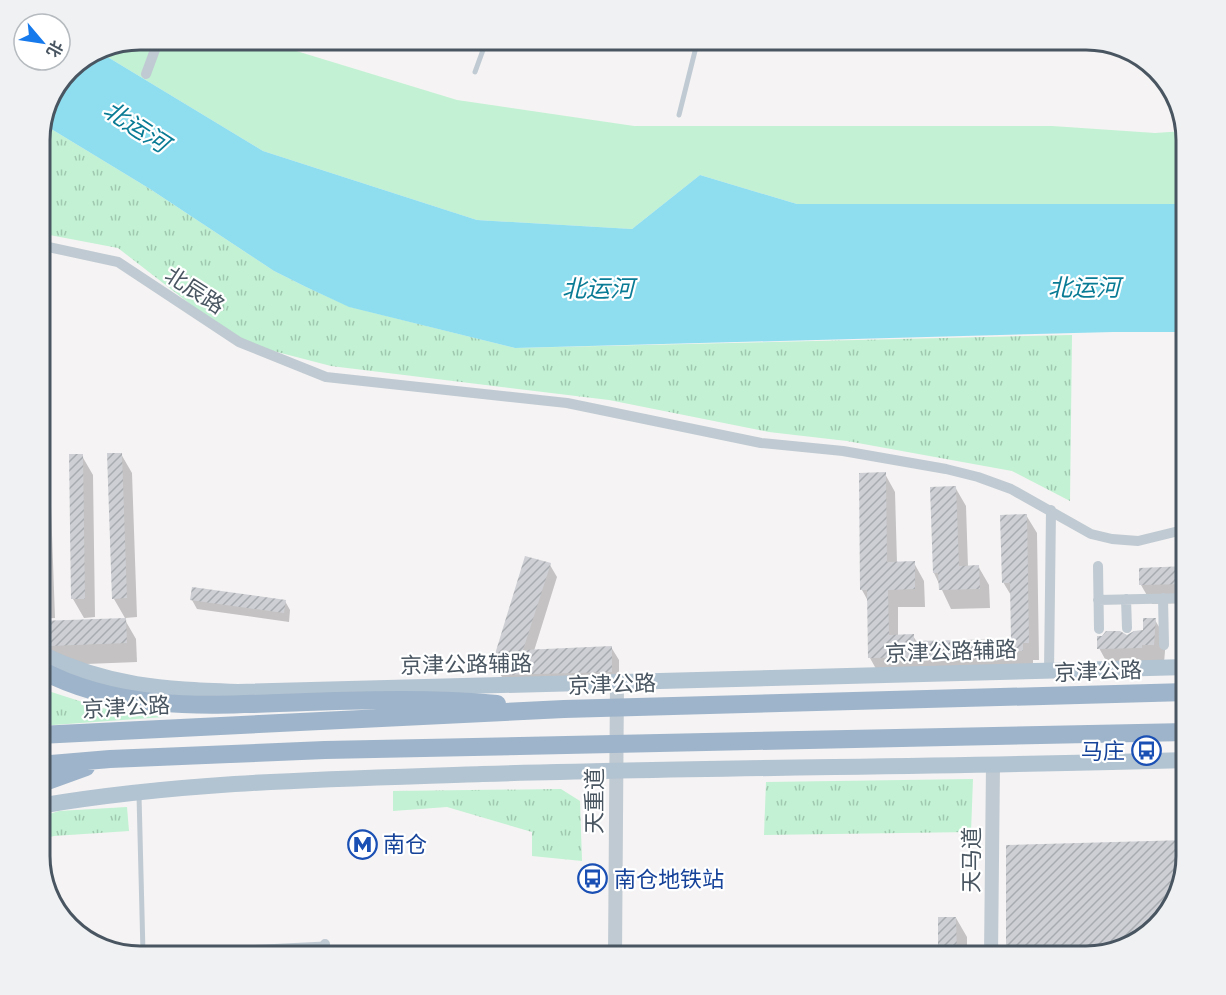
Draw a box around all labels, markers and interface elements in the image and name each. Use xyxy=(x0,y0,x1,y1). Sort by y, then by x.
north arrow xyxy=(12,12,72,72)
text: 北 xyxy=(41,36,69,62)
water label: 北运河 xyxy=(97,92,179,163)
street label: 北辰路 xyxy=(159,259,231,321)
water label: 北运河 xyxy=(1048,270,1124,305)
water label: 北运河 xyxy=(562,271,638,306)
street label: 京津公路辅路 xyxy=(884,633,1018,669)
street label: 京津公路辅路 xyxy=(400,647,532,681)
street label: 京津公路 xyxy=(1053,653,1143,689)
street label: 京津公路 xyxy=(567,666,657,702)
street label: 京津公路 xyxy=(81,689,171,725)
place label: 马庄 xyxy=(1081,735,1125,767)
bus stop icon: 马庄 xyxy=(1130,735,1162,767)
street label: 天重道 xyxy=(578,768,610,834)
street label: 天马道 xyxy=(955,827,987,893)
metro station icon: 南仓 xyxy=(346,828,378,860)
place label: 南仓 xyxy=(383,828,427,860)
bus stop icon: 南仓地铁站 xyxy=(577,863,609,895)
place label: 南仓地铁站 xyxy=(614,863,724,895)

